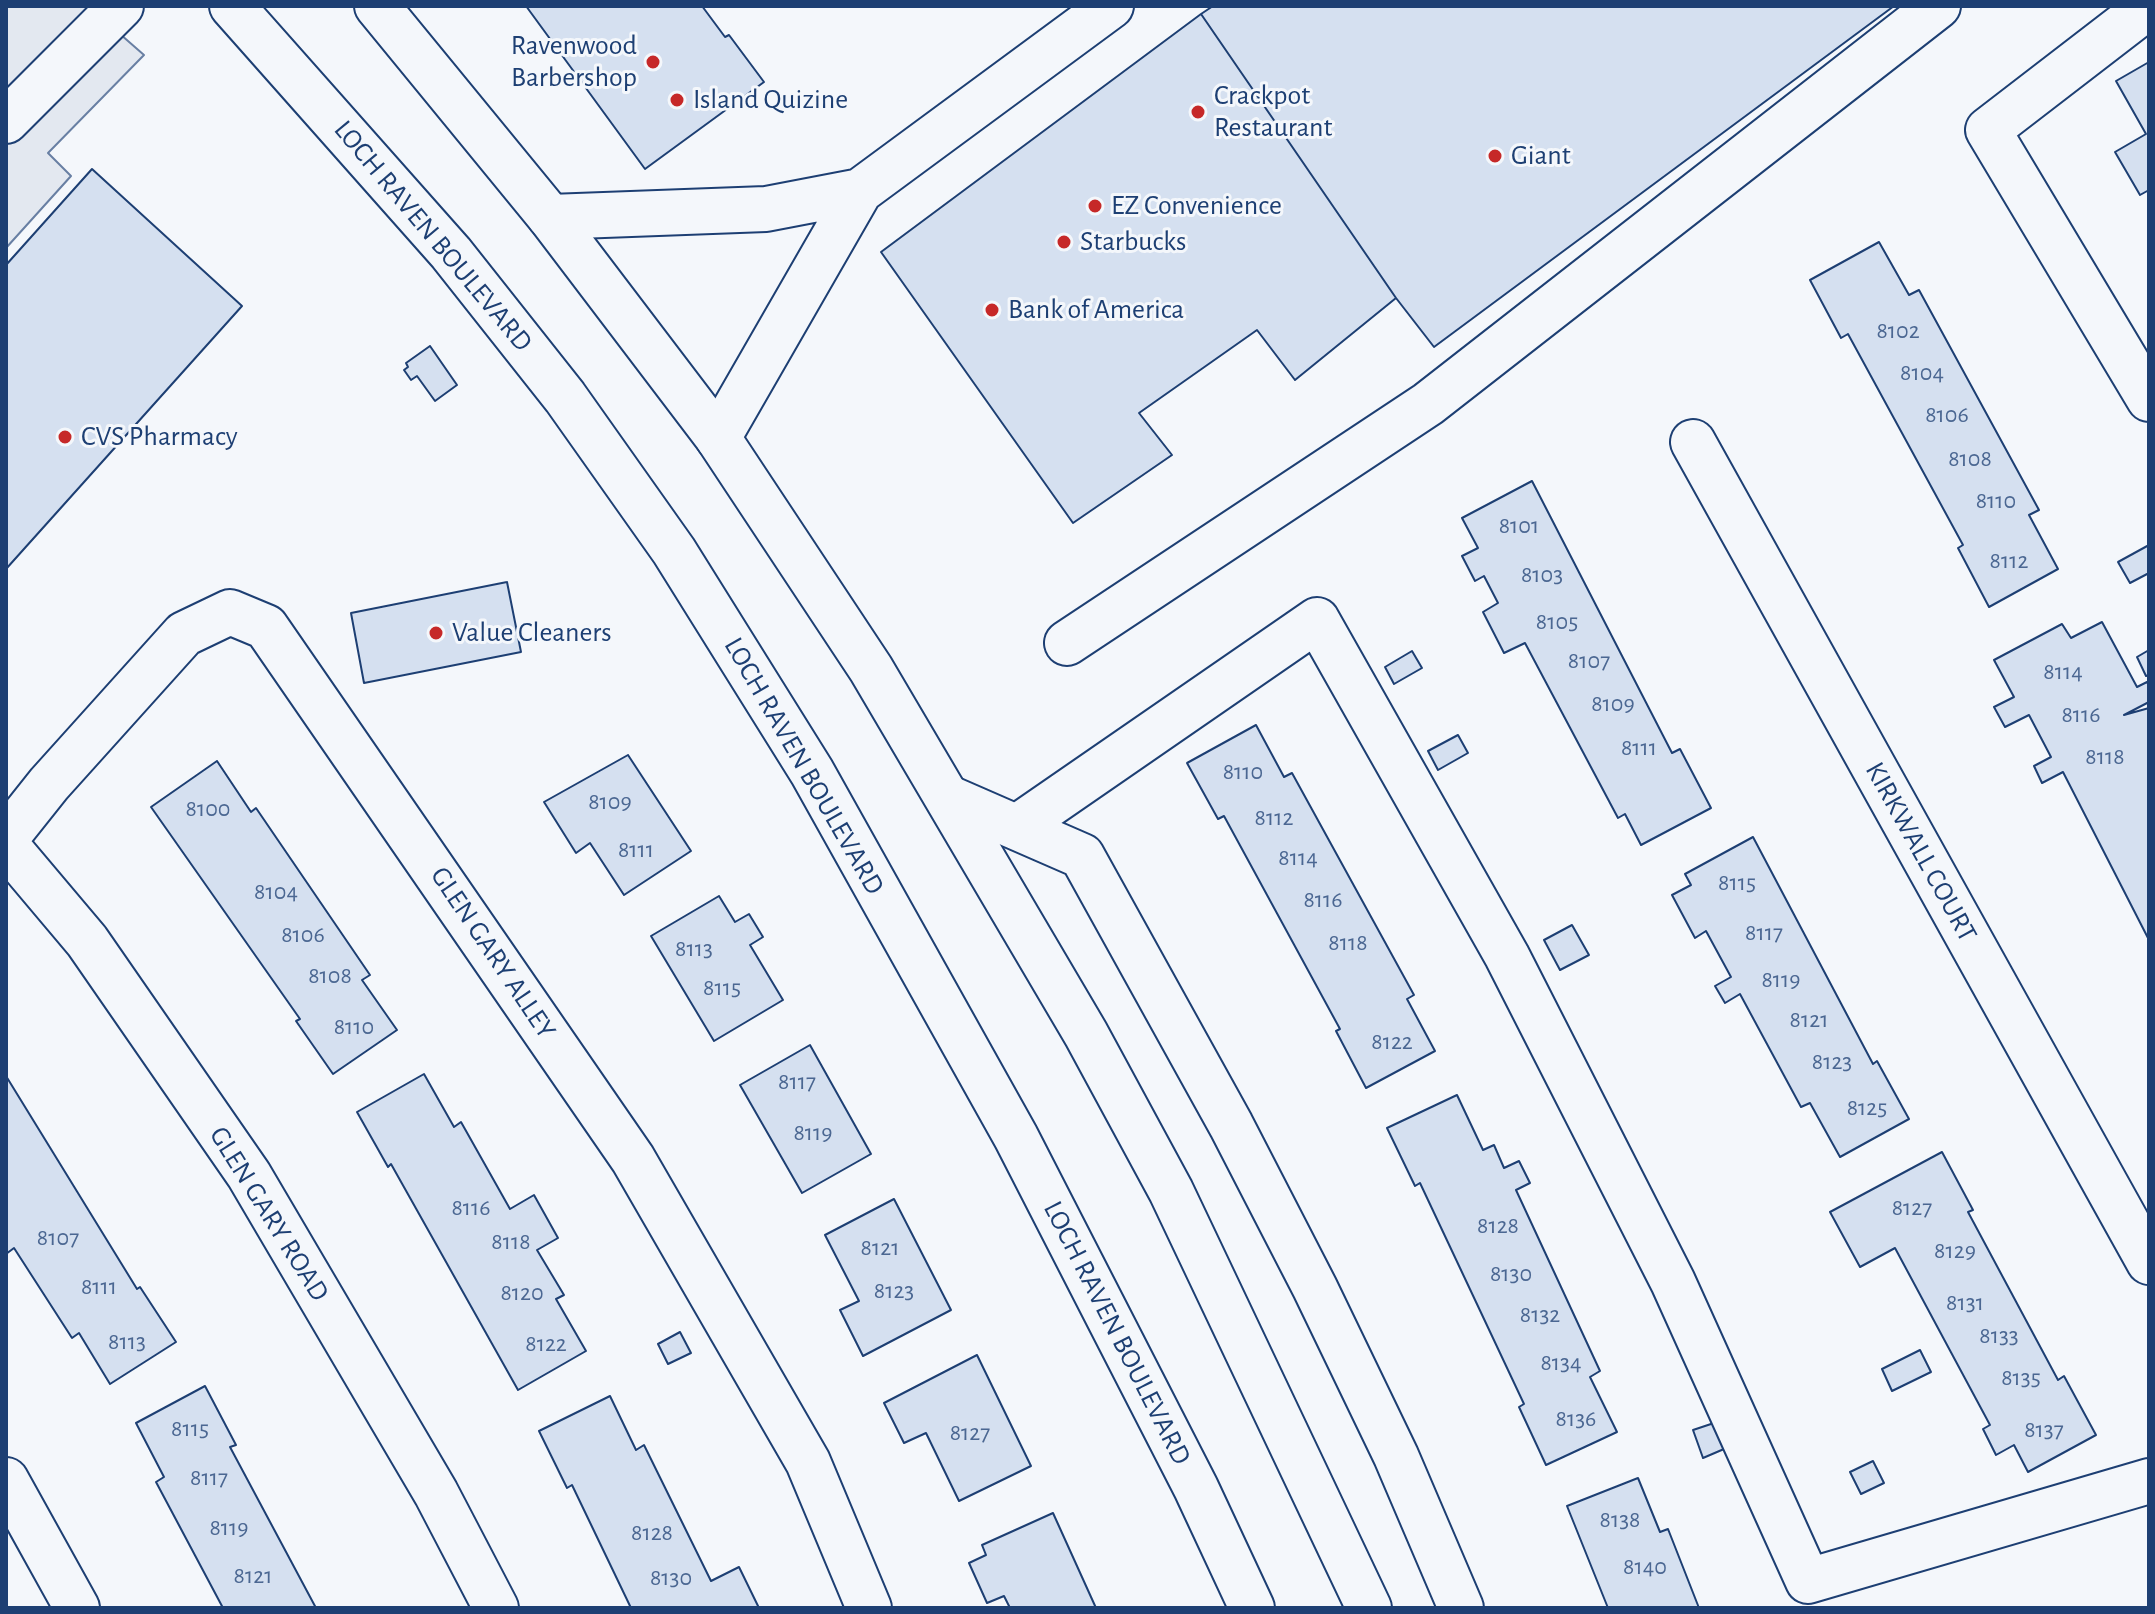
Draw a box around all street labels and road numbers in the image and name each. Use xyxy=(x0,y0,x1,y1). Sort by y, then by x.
street label: LOCH RAVEN BOULEVARD xyxy=(326,114,540,358)
street label: LOCH RAVEN BOULEVARD xyxy=(717,631,891,901)
street label: KIRKWALL COURT xyxy=(1858,756,1984,948)
street label: GLEN GARY ALLEY xyxy=(423,860,563,1046)
street label: GLEN GARY ROAD xyxy=(202,1120,336,1308)
street label: LOCH RAVEN BOULEVARD xyxy=(1036,1196,1198,1470)

